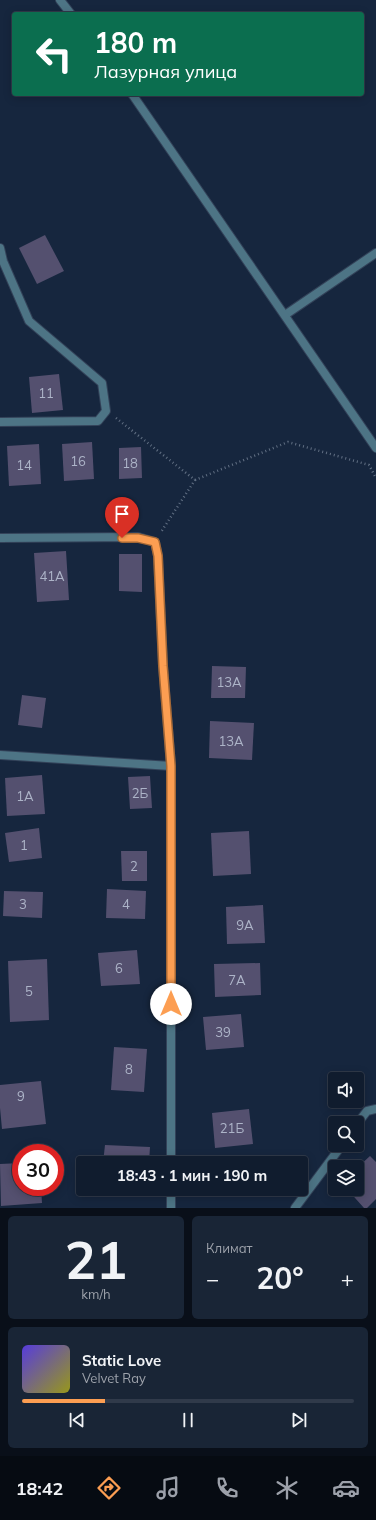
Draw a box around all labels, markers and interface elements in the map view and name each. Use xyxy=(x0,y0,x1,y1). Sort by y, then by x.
text: 180 m xyxy=(94,25,177,60)
icon: left xyxy=(28,28,80,80)
text: Лазурная улица xyxy=(94,60,237,83)
house number: 11 xyxy=(38,385,54,401)
house number: 16 xyxy=(70,453,86,469)
house number: 18 xyxy=(122,455,138,471)
house number: 14 xyxy=(16,457,32,473)
pin xyxy=(105,497,139,538)
icon: arrive xyxy=(111,503,133,525)
house number: 41А xyxy=(39,568,65,584)
house number: 13А xyxy=(216,674,242,690)
house number: 13А xyxy=(218,733,244,749)
house number: 2Б xyxy=(132,785,148,801)
house number: 1А xyxy=(16,788,34,804)
house number: 1 xyxy=(20,837,28,853)
house number: 2 xyxy=(130,858,138,874)
house number: 3 xyxy=(19,896,27,912)
house number: 4 xyxy=(122,896,130,912)
house number: 9А xyxy=(236,917,254,933)
house number: 6 xyxy=(115,960,123,976)
house number: 7А xyxy=(228,972,246,988)
house number: 5 xyxy=(25,983,33,999)
position arrow xyxy=(150,983,192,1025)
house number: 39 xyxy=(215,1024,231,1040)
house number: 8 xyxy=(125,1061,133,1077)
map controls xyxy=(328,1072,364,1196)
button: sound xyxy=(328,1072,364,1108)
house number: 9 xyxy=(17,1088,25,1104)
button: search xyxy=(328,1116,364,1152)
house number: 21Б xyxy=(220,1120,244,1136)
speed limit sign: 30 xyxy=(12,1144,64,1196)
button: layers xyxy=(328,1160,364,1196)
text: 18:43 · 1 мин · 190 m xyxy=(117,1166,267,1185)
text: 21 xyxy=(65,1227,127,1292)
text: Климат xyxy=(206,1240,253,1256)
text: 20° xyxy=(256,1259,304,1297)
text: − xyxy=(206,1265,219,1293)
text: + xyxy=(341,1265,354,1293)
text: km/h xyxy=(81,1286,111,1302)
text: Static Love xyxy=(82,1351,161,1370)
text: Velvet Ray xyxy=(82,1370,146,1386)
icon: previous xyxy=(66,1409,88,1431)
icon: pause xyxy=(177,1409,199,1431)
icon: next xyxy=(288,1409,310,1431)
icon: directions xyxy=(95,1474,123,1502)
icon: music xyxy=(154,1474,182,1502)
icon: phone xyxy=(213,1474,241,1502)
icon: climate xyxy=(273,1474,301,1502)
icon: car xyxy=(332,1474,360,1502)
text: 18:42 xyxy=(16,1477,63,1500)

